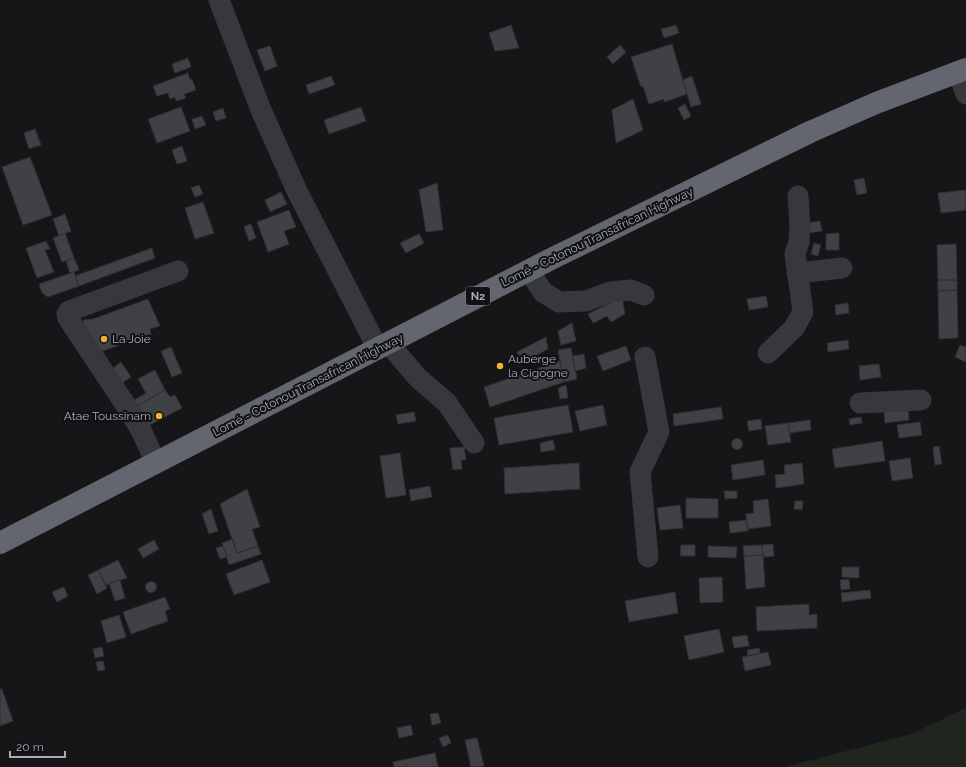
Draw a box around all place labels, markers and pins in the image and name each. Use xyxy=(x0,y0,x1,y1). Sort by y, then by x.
place label: La Joie xyxy=(112,332,151,346)
marker: La Joie xyxy=(99,334,109,344)
place label: Auberge la Cigogne xyxy=(508,352,568,380)
marker: Auberge la Cigogne xyxy=(495,361,505,371)
place label: Atae Toussinam xyxy=(64,409,151,423)
marker: Atae Toussinam xyxy=(154,411,164,421)

